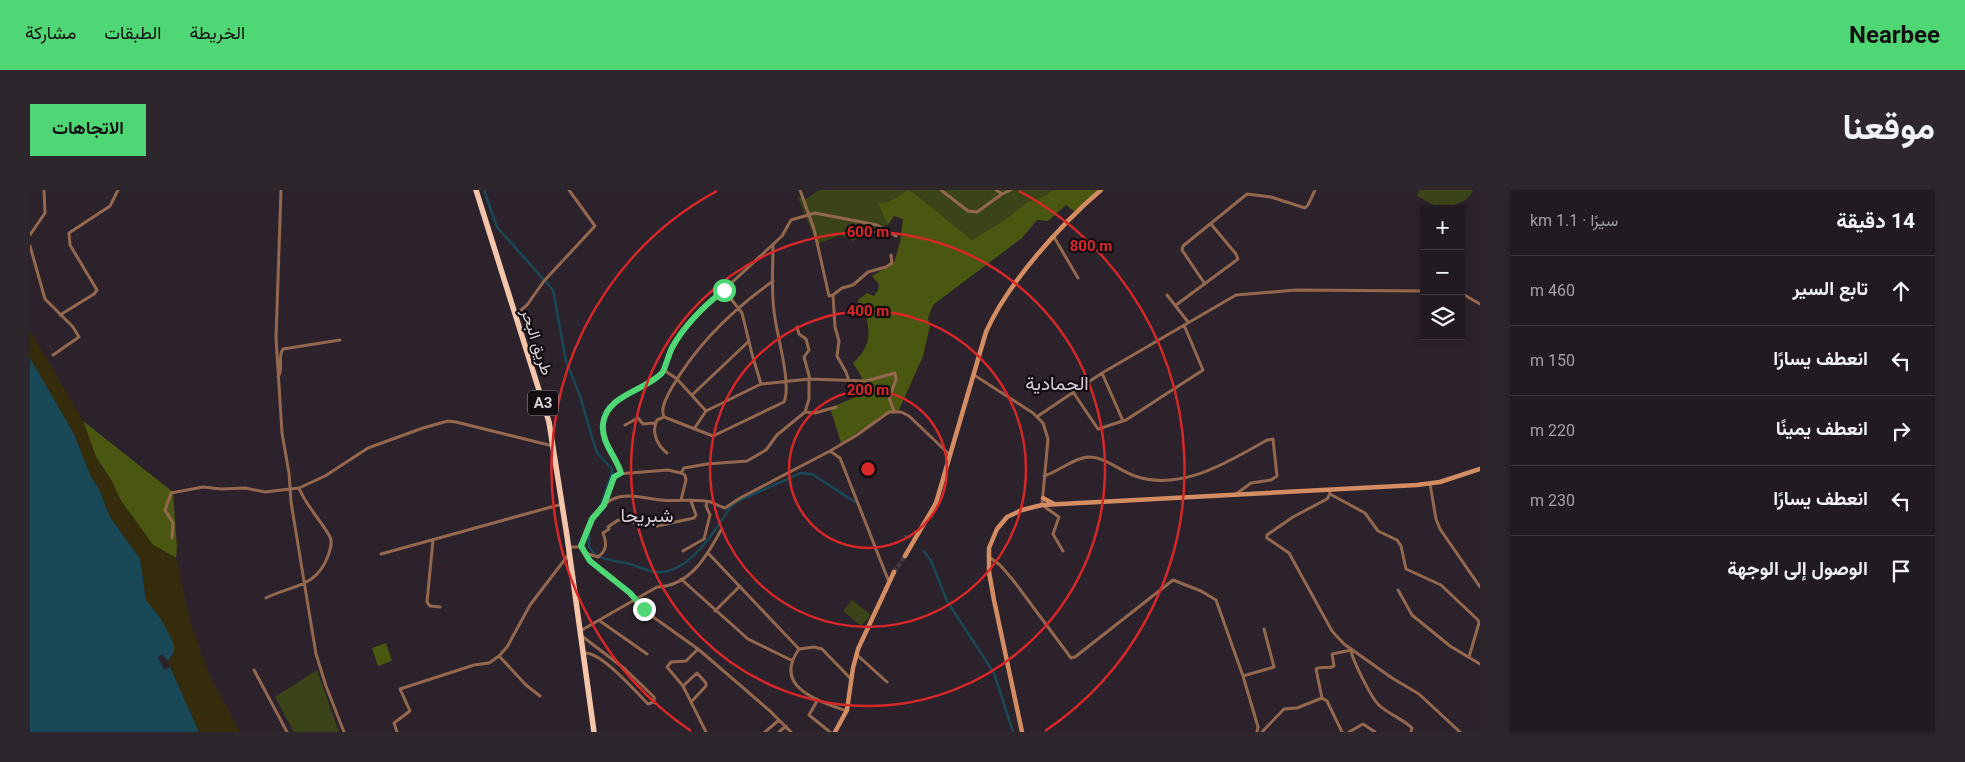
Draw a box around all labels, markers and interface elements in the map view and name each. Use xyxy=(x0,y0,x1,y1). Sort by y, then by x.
text: Nearbee xyxy=(1849,21,1940,49)
text: مشاركة xyxy=(25,22,76,43)
text: الطبقات xyxy=(104,22,161,43)
text: الخريطة xyxy=(189,22,245,43)
button: الاتجاهات xyxy=(30,104,146,156)
text: موقعنا xyxy=(1842,107,1935,148)
map controls xyxy=(1420,205,1465,340)
button: + xyxy=(1420,205,1465,250)
text: 14 دقيقة xyxy=(1836,209,1915,233)
text: سيرًا · 1.1 km xyxy=(1530,211,1618,230)
text: 600 m xyxy=(847,223,889,241)
text: 800 m xyxy=(1070,237,1112,255)
button: − xyxy=(1420,250,1465,295)
text: تابع السير xyxy=(1792,277,1868,300)
icon: ahead xyxy=(1887,277,1915,305)
route start xyxy=(713,279,736,302)
text: 460 m xyxy=(1530,281,1575,300)
button: layers xyxy=(1420,295,1465,340)
text: 400 m xyxy=(847,302,889,320)
street label: طريق البحر xyxy=(516,305,557,378)
text: انعطف يسارًا xyxy=(1773,347,1868,370)
icon: left xyxy=(1887,347,1915,375)
text: 150 m xyxy=(1530,351,1575,370)
district label: الحمادية xyxy=(1025,372,1089,395)
text: 200 m xyxy=(847,381,889,399)
road number: A3 xyxy=(528,390,558,416)
text: انعطف يمينًا xyxy=(1776,417,1868,440)
icon: right xyxy=(1887,417,1915,445)
text: 220 m xyxy=(1530,421,1575,440)
centre of rings xyxy=(859,460,877,478)
text: انعطف يسارًا xyxy=(1773,487,1868,510)
icon: left xyxy=(1887,487,1915,515)
text: 230 m xyxy=(1530,491,1575,510)
district label: شبريحا xyxy=(621,504,673,527)
text: الوصول إلى الوجهة xyxy=(1727,557,1868,580)
icon: arrive xyxy=(1887,557,1915,585)
route end xyxy=(633,598,656,621)

